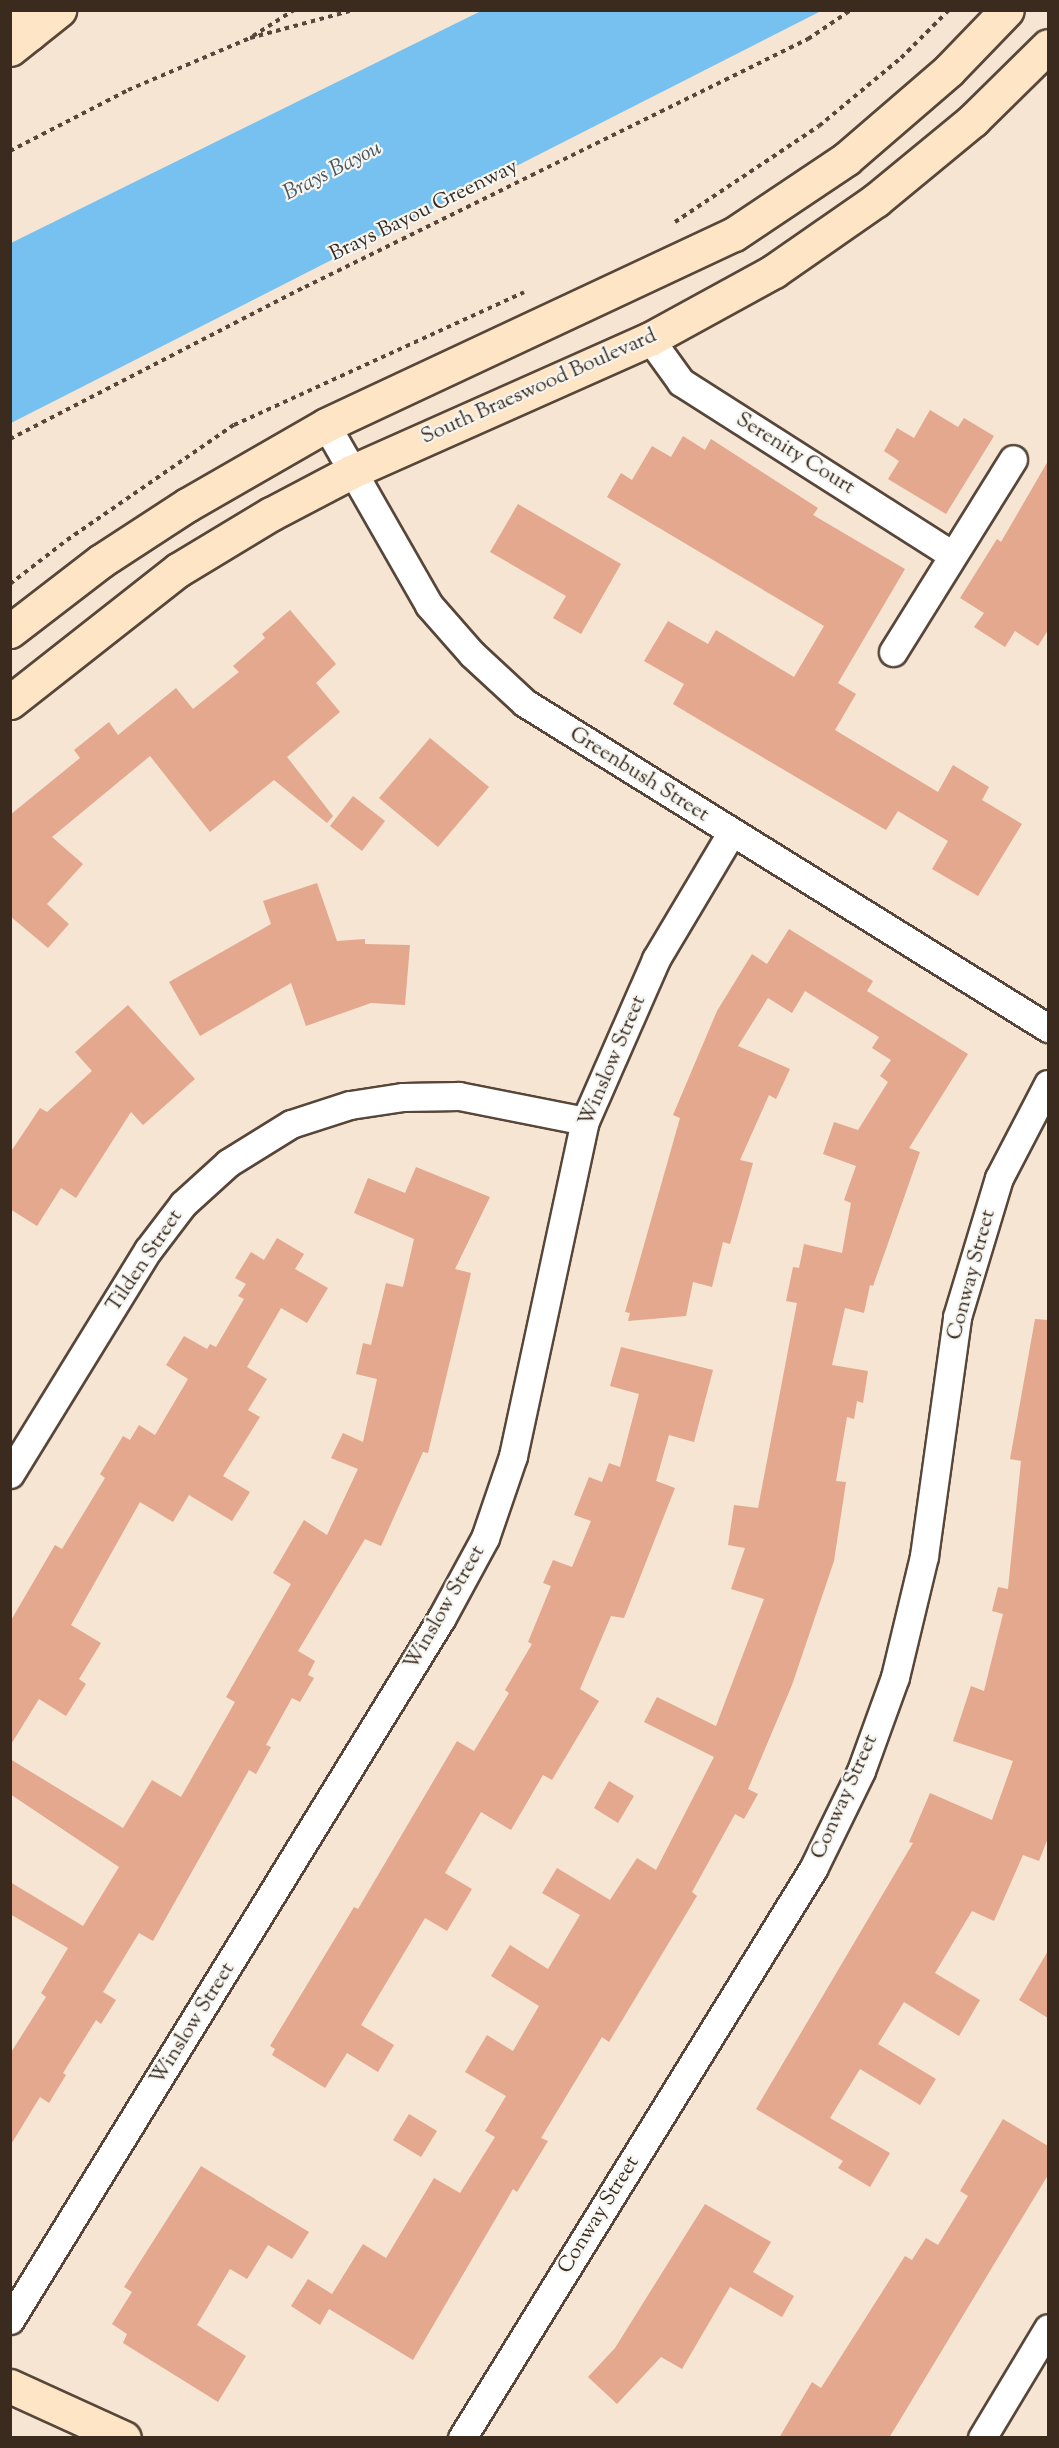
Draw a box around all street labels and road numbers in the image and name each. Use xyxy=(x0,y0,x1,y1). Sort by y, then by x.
street label: Brays Bayou Greenway xyxy=(326,154,522,268)
street label: South Braeswood Boulevard xyxy=(417,324,661,450)
street label: Serenity Court xyxy=(731,407,859,501)
street label: Greenbush Street xyxy=(565,722,713,828)
street label: Winslow Street xyxy=(574,992,652,1130)
street label: Tilden Street xyxy=(102,1205,188,1317)
street label: Conway Street xyxy=(943,1207,1001,1343)
street label: Winslow Street xyxy=(399,1541,491,1675)
street label: Conway Street xyxy=(806,1731,884,1863)
street label: Winslow Street xyxy=(145,1958,241,2090)
street label: Conway Street xyxy=(553,2152,645,2278)

